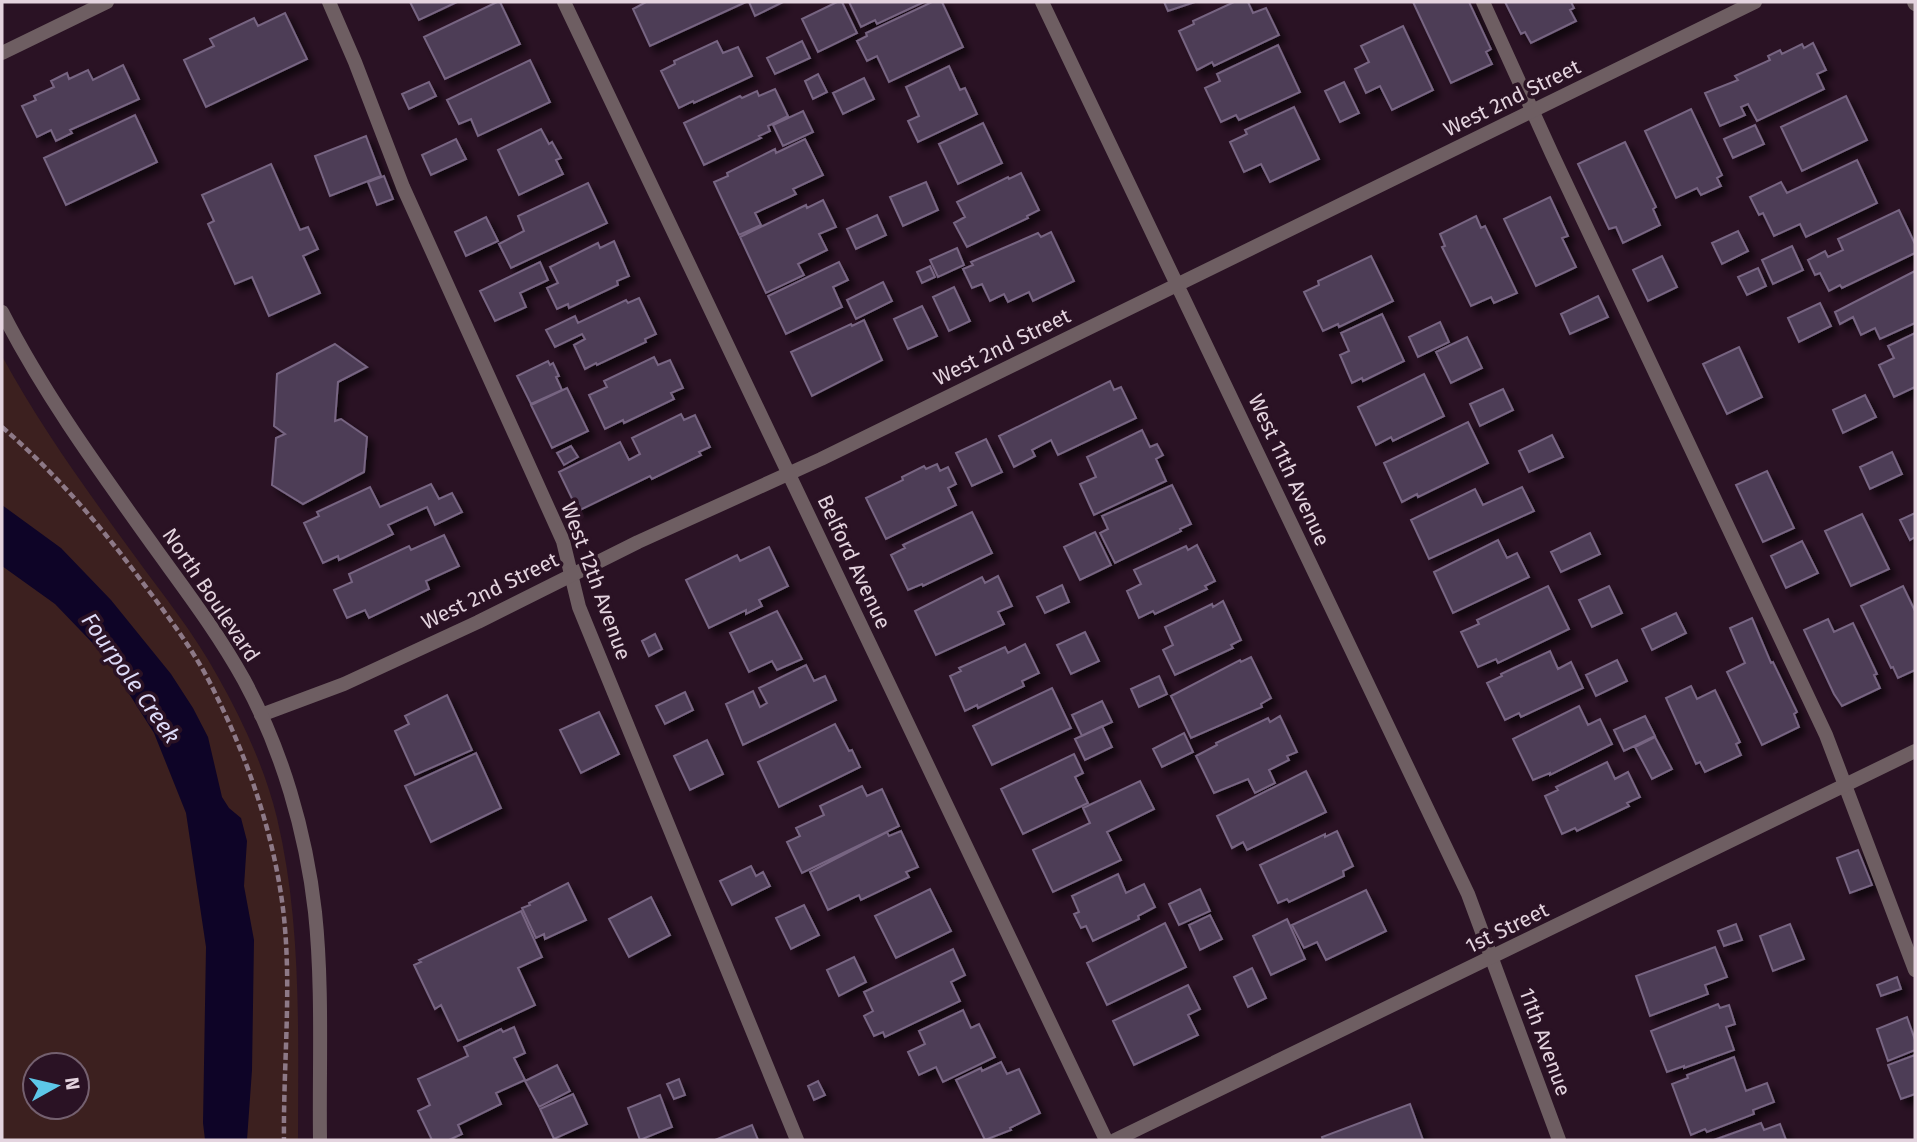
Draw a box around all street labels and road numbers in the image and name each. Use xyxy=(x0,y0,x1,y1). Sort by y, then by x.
street label: West 2nd Street xyxy=(1439,53,1585,142)
street label: West 2nd Street xyxy=(929,302,1075,391)
street label: West 11th Avenue xyxy=(1242,390,1336,550)
street label: Belford Avenue xyxy=(812,491,896,633)
street label: West 12th Avenue xyxy=(555,498,637,664)
street label: North Boulevard xyxy=(157,523,265,667)
street label: West 2nd Street xyxy=(417,546,563,635)
street label: 1st Street xyxy=(1461,897,1553,959)
street label: 11th Avenue xyxy=(1513,984,1577,1100)

